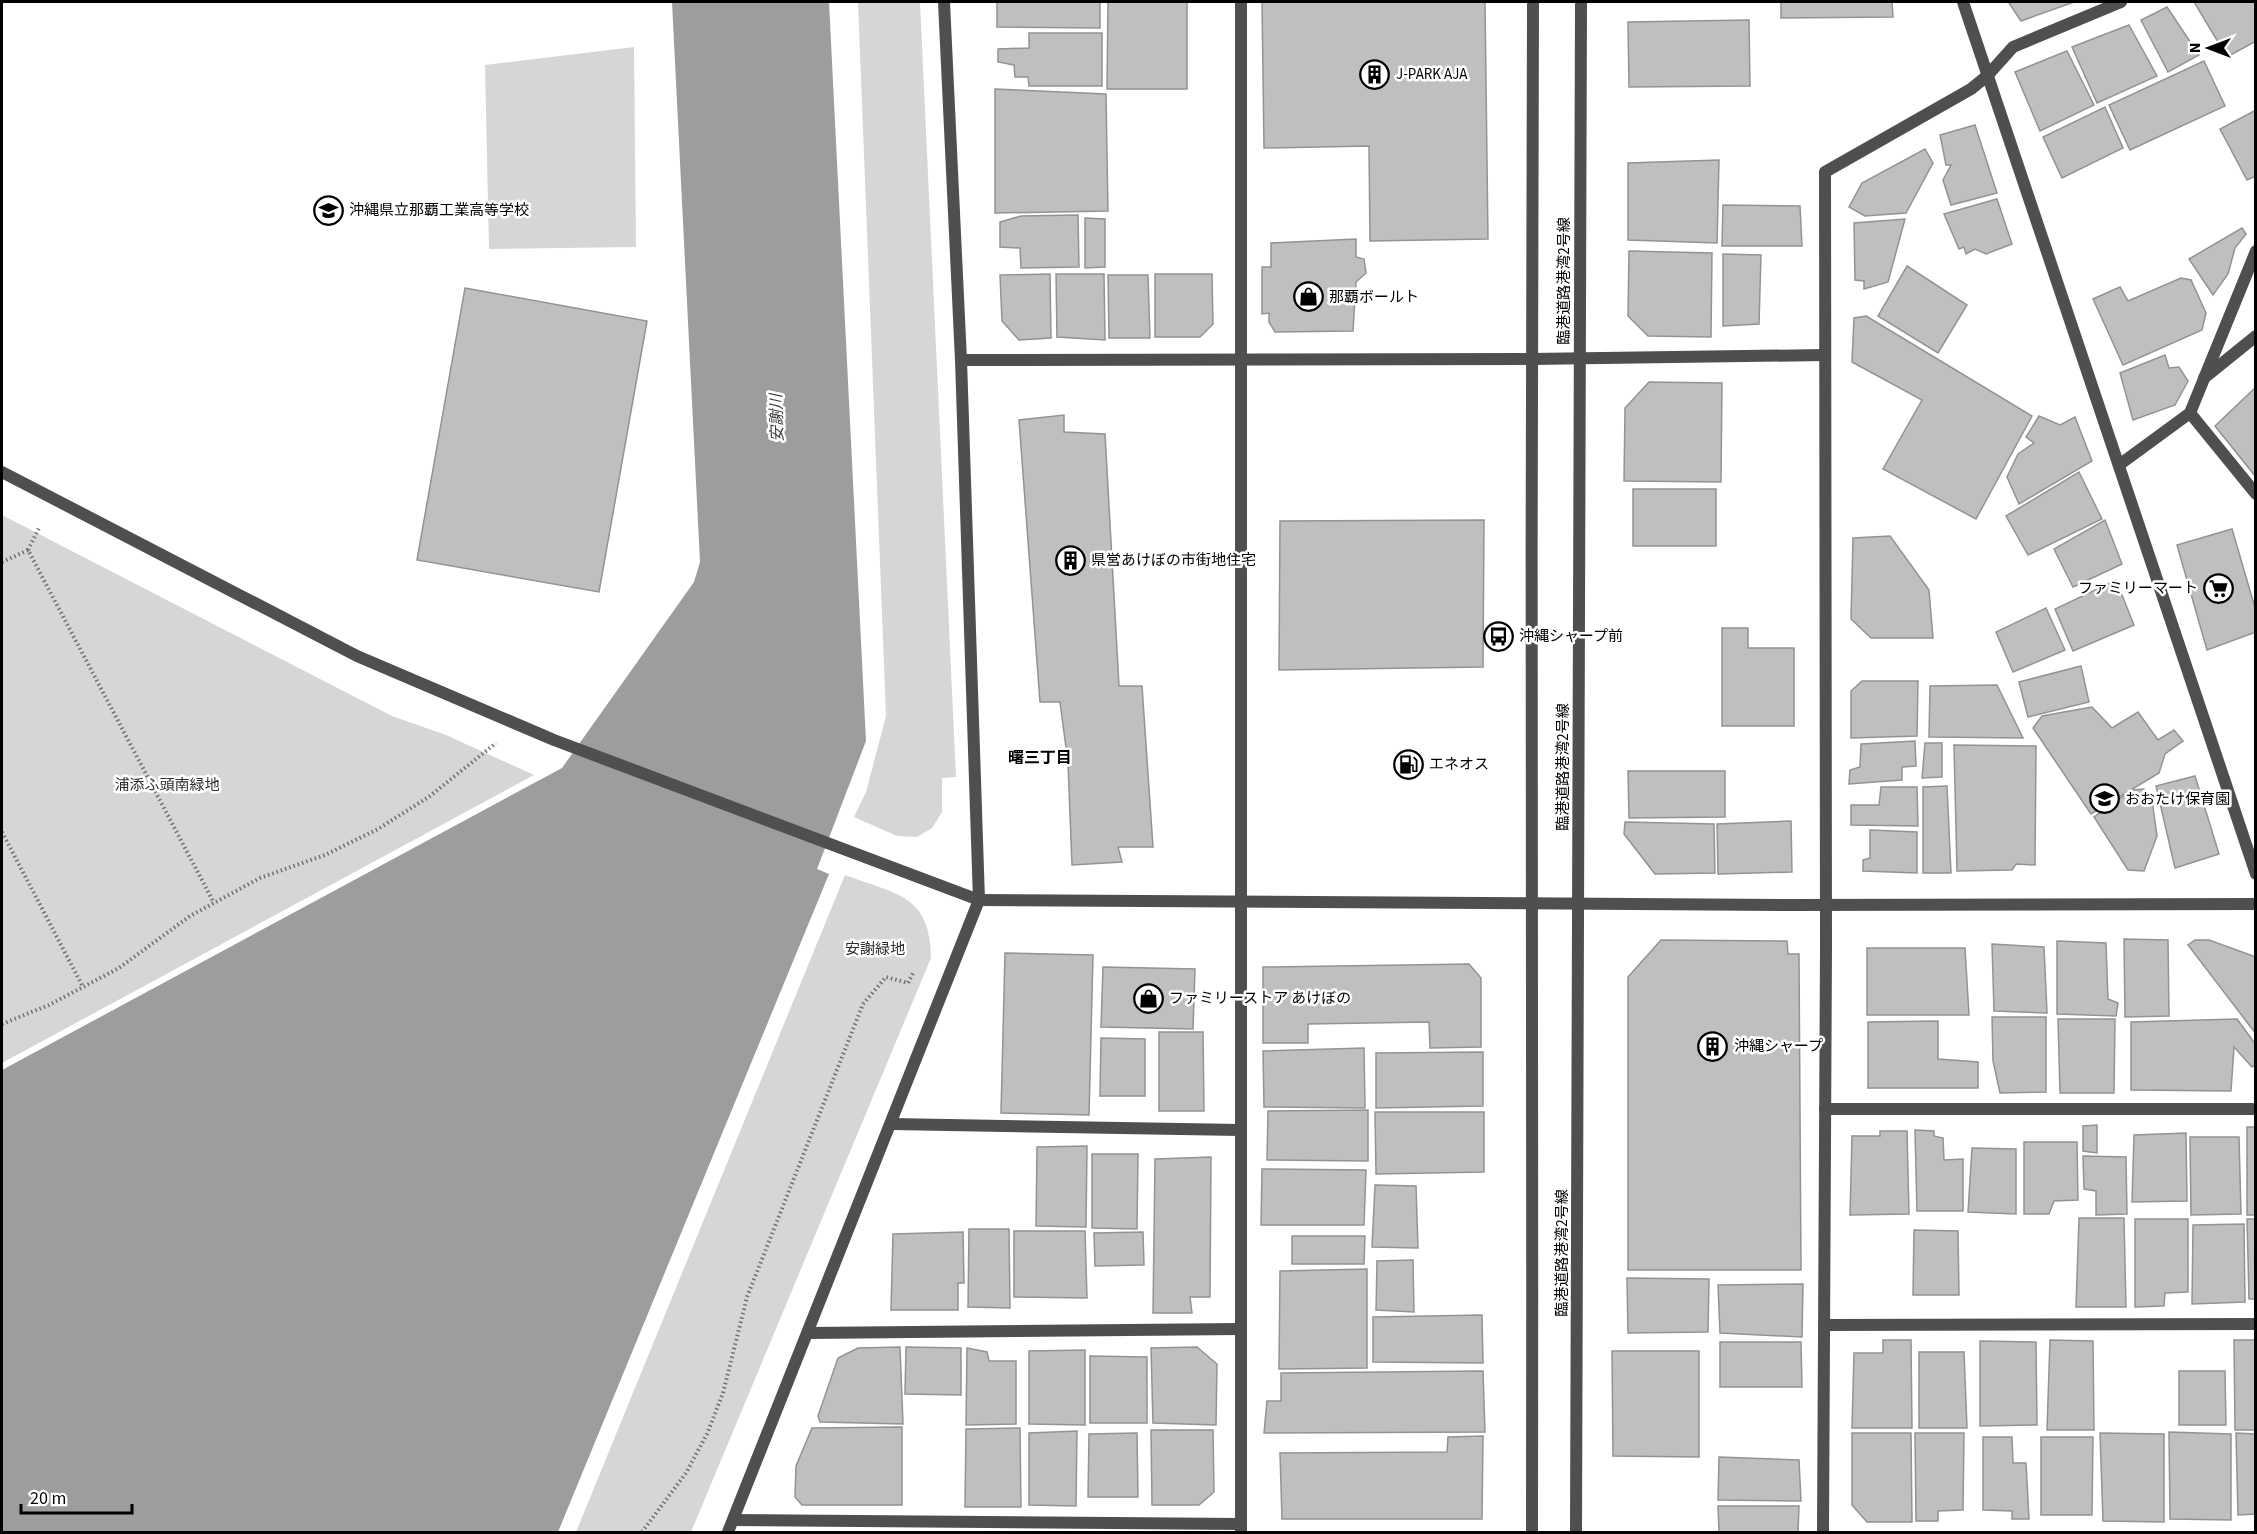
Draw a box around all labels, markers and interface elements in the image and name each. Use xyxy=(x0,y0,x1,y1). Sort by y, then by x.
north arrow xyxy=(2179,18,2239,78)
text: N xyxy=(2184,43,2206,53)
building icon: J-PARK AJA xyxy=(1359,58,1391,90)
place label: J-PARK AJA xyxy=(1396,64,1468,85)
school or university icon: 沖縄県立那覇工業高等学校 xyxy=(312,194,344,226)
place label: 沖縄県立那覇工業高等学校 xyxy=(349,200,529,221)
street label: 臨港道路港湾2号線 xyxy=(1554,217,1575,345)
shop icon: 那覇ボールト xyxy=(1292,281,1324,313)
place label: 那覇ボールト xyxy=(1329,287,1419,308)
water label: 安謝川 xyxy=(765,392,789,442)
building icon: 県営あけぼの市街地住宅 xyxy=(1054,544,1086,576)
place label: 県営あけぼの市街地住宅 xyxy=(1091,550,1256,571)
supermarket icon: ファミリーマート xyxy=(2203,572,2235,604)
place label: ファミリーマート xyxy=(2078,578,2198,599)
bus stop icon: 沖縄シャープ前 xyxy=(1482,620,1514,652)
place label: 沖縄シャープ前 xyxy=(1519,626,1623,647)
street label: 臨港道路港湾2号線 xyxy=(1553,703,1574,831)
district label: 曙三丁目 xyxy=(1008,747,1072,769)
fuel station icon: エネオス xyxy=(1392,748,1424,780)
place label: エネオス xyxy=(1429,754,1489,775)
park label: 浦添ふ頭南緑地 xyxy=(114,775,220,796)
school or university icon: おおたけ保育園 xyxy=(2088,783,2120,815)
place label: おおたけ保育園 xyxy=(2125,789,2230,810)
park label: 安謝緑地 xyxy=(845,939,905,960)
shop icon: ファミリーストア あけぼの xyxy=(1132,982,1164,1014)
place label: ファミリーストア あけぼの xyxy=(1169,988,1351,1009)
building icon: 沖縄シャープ xyxy=(1697,1030,1729,1062)
place label: 沖縄シャープ xyxy=(1734,1036,1823,1057)
street label: 臨港道路港湾2号線 xyxy=(1552,1189,1573,1317)
scale bar xyxy=(21,1477,132,1515)
text: 20 m xyxy=(30,1486,66,1511)

